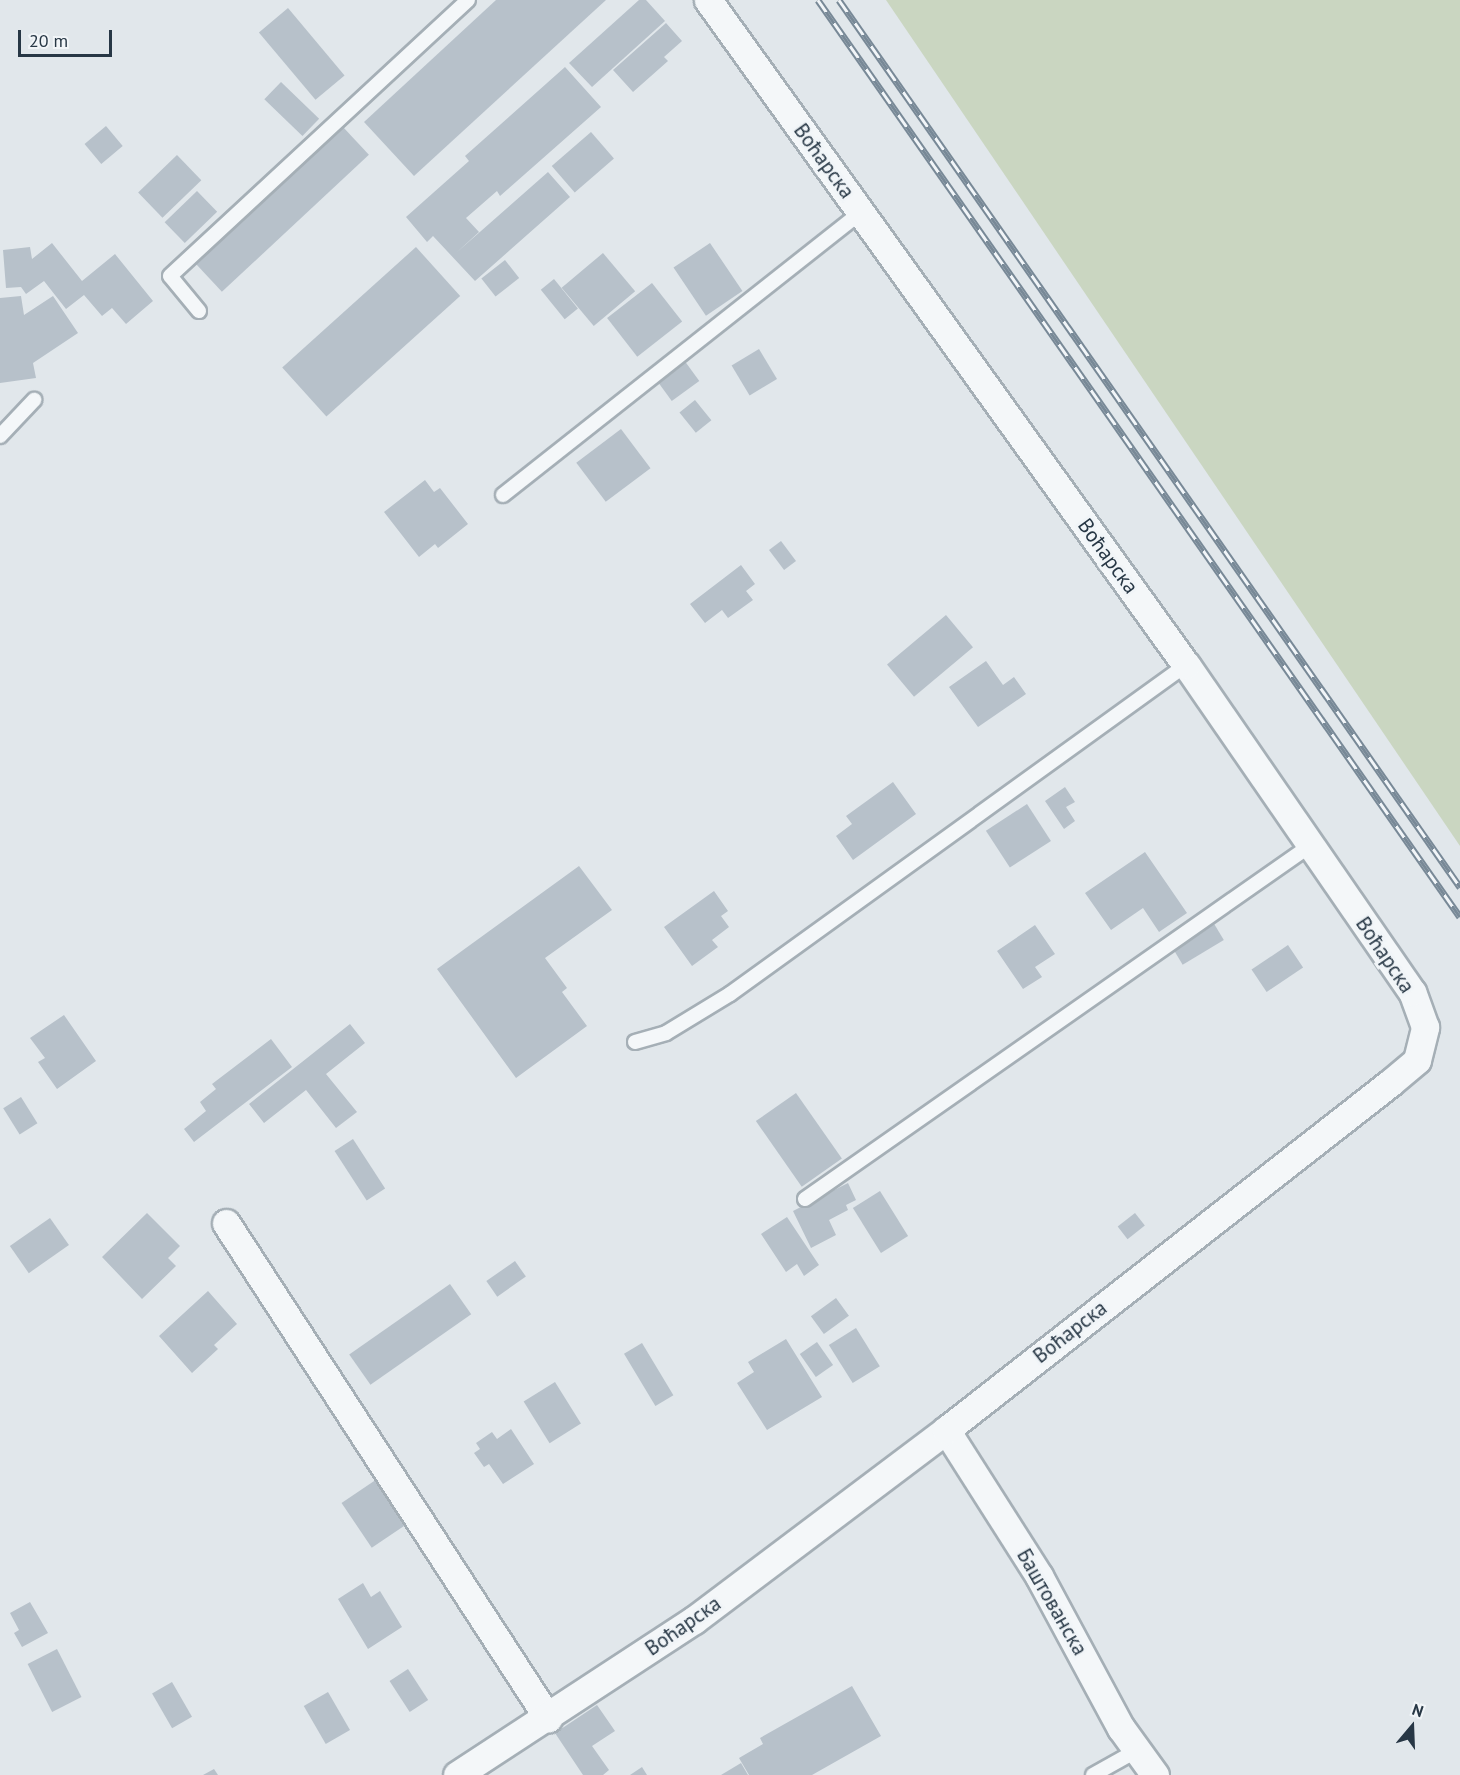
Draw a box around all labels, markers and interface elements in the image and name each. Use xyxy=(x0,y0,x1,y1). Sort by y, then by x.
scale bar xyxy=(21,18,116,56)
text: 20 m xyxy=(29,29,68,52)
street label: Воћарска xyxy=(788,119,860,203)
street label: Воћарска xyxy=(1072,514,1144,598)
street label: Воћарска xyxy=(1350,912,1420,998)
street label: Воћарска xyxy=(1028,1295,1112,1369)
street label: Баштованска xyxy=(1011,1544,1093,1660)
street label: Воћарска xyxy=(640,1591,726,1661)
north arrow xyxy=(1382,1697,1442,1757)
text: N xyxy=(1410,1699,1426,1721)

